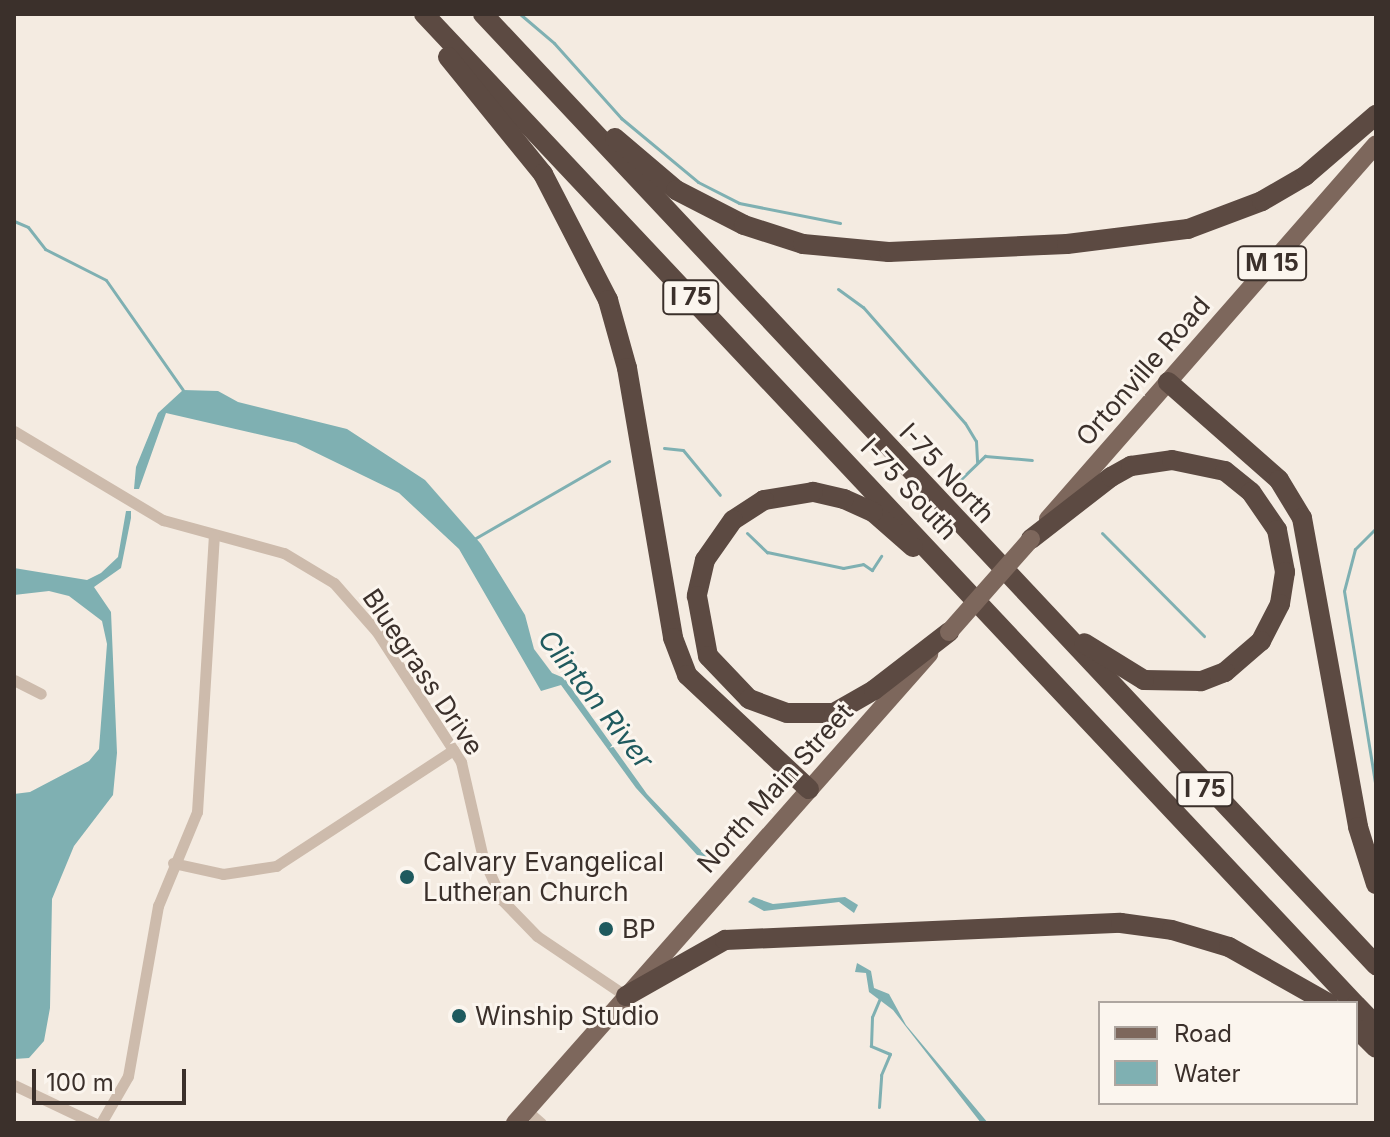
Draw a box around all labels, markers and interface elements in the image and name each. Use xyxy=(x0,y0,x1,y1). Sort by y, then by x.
road number: M 15 xyxy=(1236,243,1308,283)
road number: I 75 xyxy=(661,277,721,317)
street label: Ortonville Road xyxy=(1070,290,1216,452)
street label: I-75 North xyxy=(893,417,1001,529)
street label: I-75 South xyxy=(854,432,964,546)
street label: Bluegrass Drive xyxy=(356,583,490,761)
water label: Clinton River xyxy=(531,623,661,775)
street label: North Main Street xyxy=(691,697,859,879)
road number: I 75 xyxy=(1175,769,1235,809)
place label: Calvary Evangelical Lutheran Church xyxy=(423,846,664,908)
marker: Calvary Evangelical Lutheran Church xyxy=(398,868,416,886)
place label: BP xyxy=(622,913,656,945)
marker: BP xyxy=(597,920,615,938)
place label: Winship Studio xyxy=(475,1000,659,1032)
legend xyxy=(1098,1001,1358,1105)
marker: Winship Studio xyxy=(450,1007,468,1025)
text: Road xyxy=(1174,1019,1232,1048)
scale bar xyxy=(36,1053,190,1103)
text: Water xyxy=(1174,1059,1241,1088)
text: 100 m xyxy=(46,1068,114,1097)

